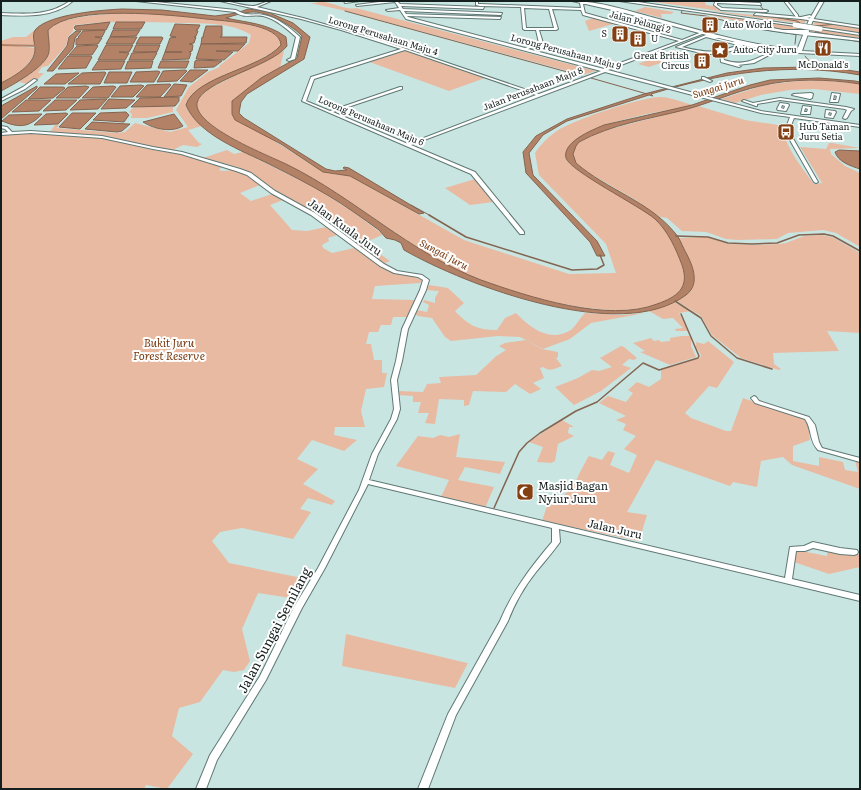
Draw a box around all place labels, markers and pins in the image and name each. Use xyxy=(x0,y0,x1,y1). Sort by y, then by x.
building icon: Auto World xyxy=(700,15,720,35)
place label: Auto World xyxy=(723,17,773,31)
building icon: S xyxy=(610,24,630,44)
place label: S xyxy=(602,26,607,40)
building icon: U xyxy=(628,29,648,49)
place label: U xyxy=(651,31,658,45)
restaurant icon: McDonald's xyxy=(813,38,833,58)
place icon: Auto-City Juru xyxy=(710,40,730,60)
place label: Auto-City Juru xyxy=(733,42,797,56)
place label: Great British Circus xyxy=(634,48,689,72)
building icon: Great British Circus xyxy=(692,51,712,71)
place label: McDonald's xyxy=(798,57,848,71)
place label: Hub Taman Juru Setia xyxy=(799,119,849,143)
bus stop icon: Hub Taman Juru Setia xyxy=(776,122,796,142)
place label: Masjid Bagan Nyiur Juru xyxy=(538,477,608,506)
mosque icon: Masjid Bagan Nyiur Juru xyxy=(515,482,535,502)

